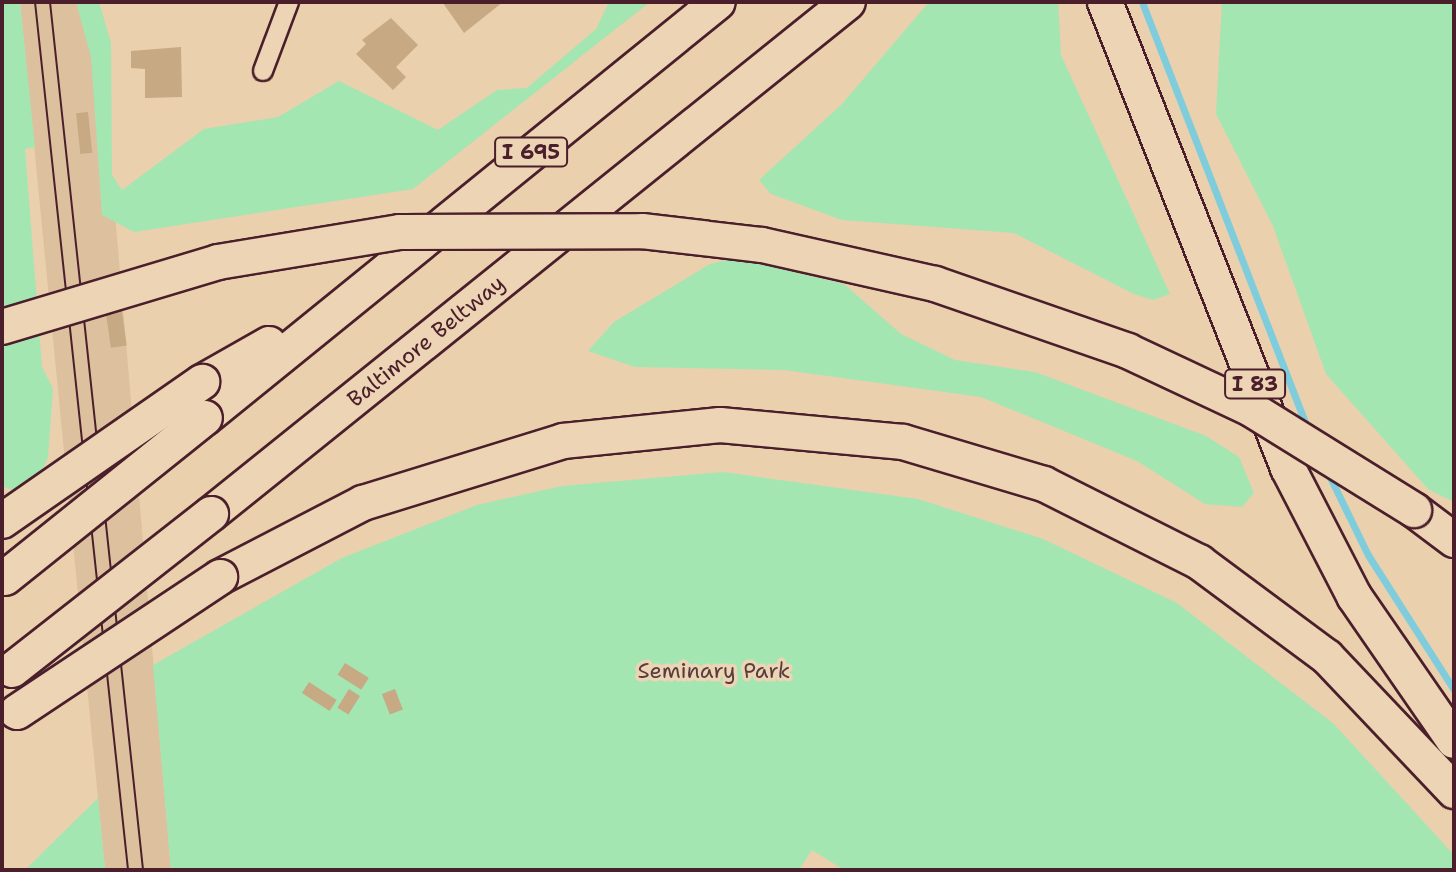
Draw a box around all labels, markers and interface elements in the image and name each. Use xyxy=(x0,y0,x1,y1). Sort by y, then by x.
road number: I 695 xyxy=(493,136,569,168)
street label: Baltimore Beltway xyxy=(342,270,510,412)
road number: I 83 xyxy=(1223,368,1287,400)
park label: Seminary Park xyxy=(638,658,790,684)

